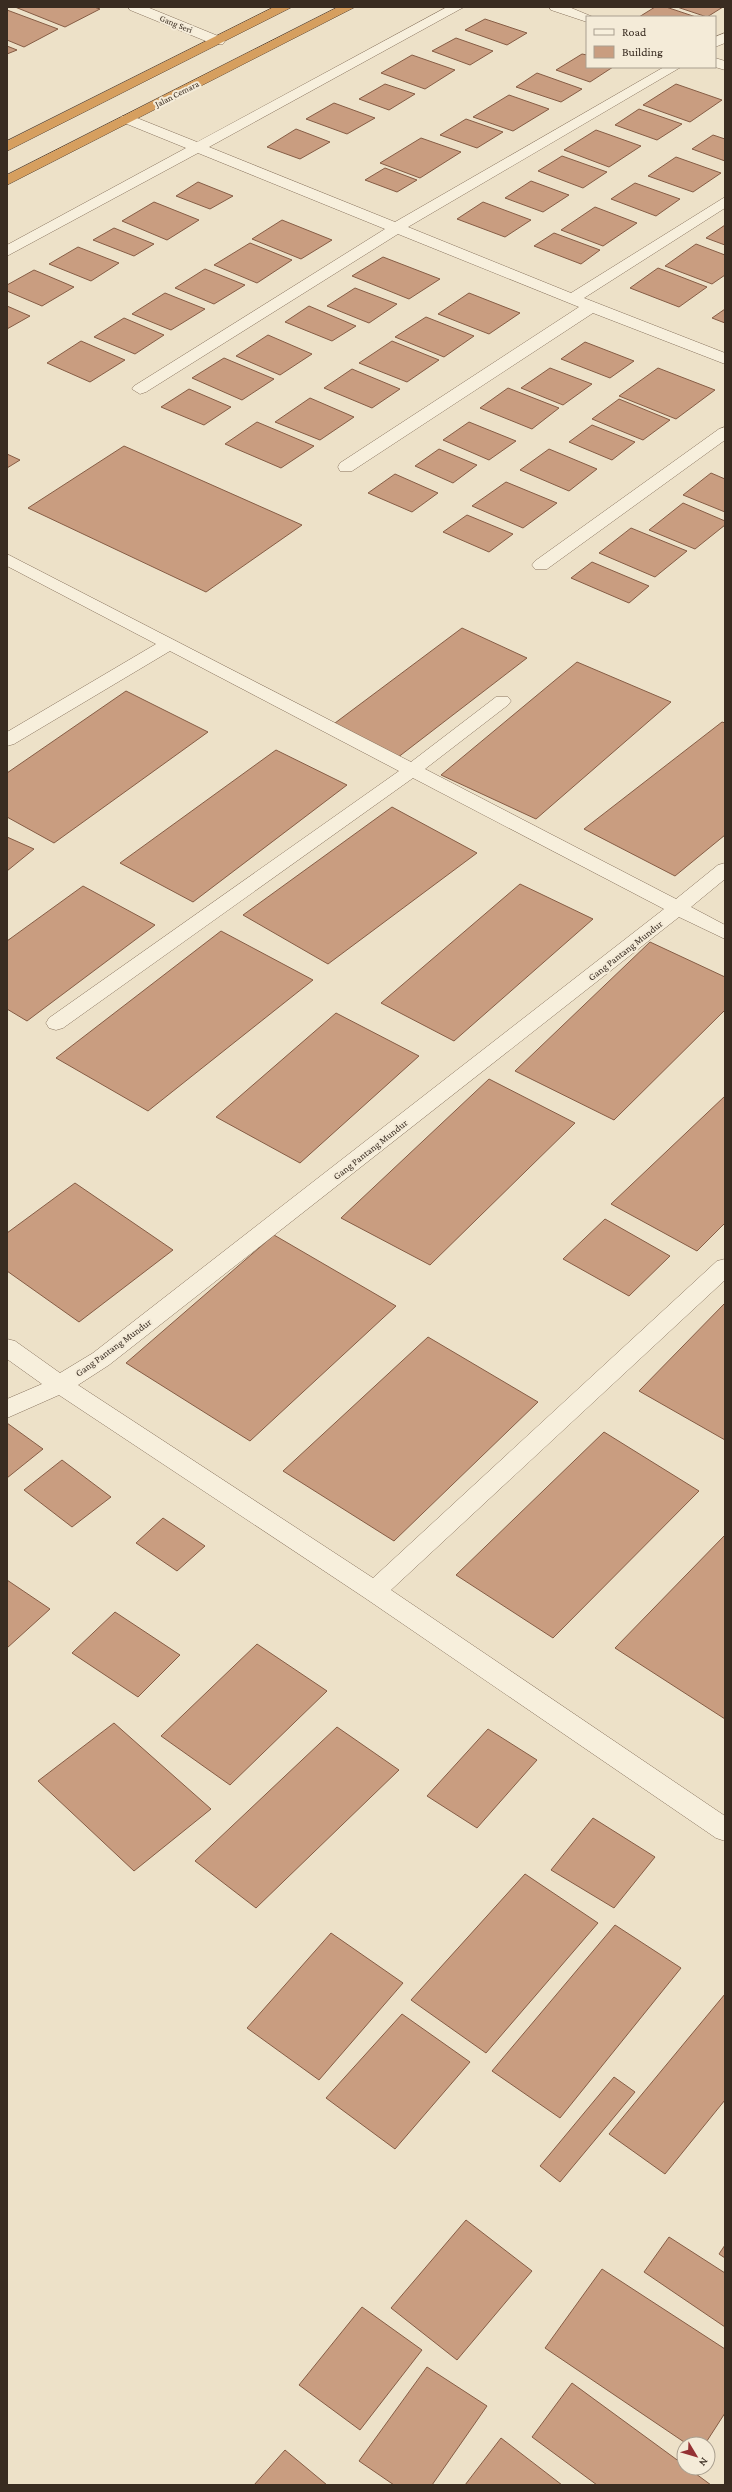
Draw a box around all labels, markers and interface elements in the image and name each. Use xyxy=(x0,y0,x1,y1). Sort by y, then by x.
street label: Gang Seri xyxy=(158,13,194,35)
legend xyxy=(586,16,716,68)
text: Road xyxy=(622,25,647,39)
text: Building xyxy=(622,45,663,59)
street label: Jalan Cemara xyxy=(153,79,201,110)
street label: Gang Pantang Mundur xyxy=(586,918,665,983)
street label: Gang Pantang Mundur xyxy=(331,1117,410,1182)
street label: Gang Pantang Mundur xyxy=(73,1316,154,1379)
north arrow xyxy=(676,2436,716,2476)
text: N xyxy=(697,2456,711,2469)

